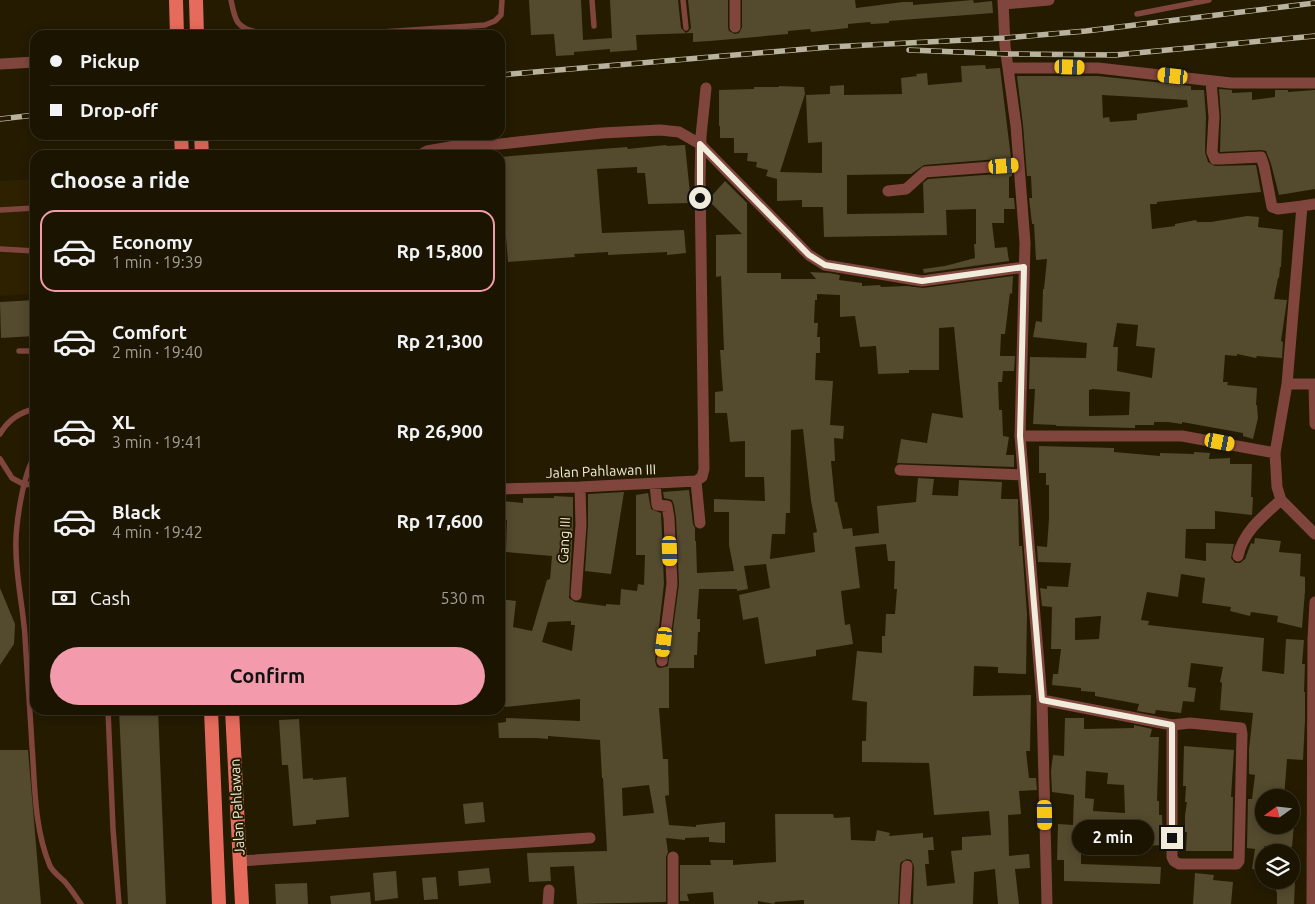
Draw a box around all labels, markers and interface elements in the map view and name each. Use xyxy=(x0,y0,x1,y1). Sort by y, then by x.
text: Pickup xyxy=(80,50,140,72)
car xyxy=(1054,59,1085,75)
car xyxy=(1157,67,1188,85)
text: Drop-off xyxy=(80,99,158,121)
car xyxy=(988,157,1019,175)
text: Choose a ride xyxy=(50,167,190,192)
route start xyxy=(689,187,711,209)
icon: car xyxy=(52,229,97,274)
text: Economy xyxy=(112,231,193,253)
text: Rp 15,800 xyxy=(396,240,483,262)
text: 1 min · 19:39 xyxy=(112,253,203,271)
icon: car xyxy=(52,319,97,364)
text: Comfort xyxy=(112,321,187,343)
text: Rp 21,300 xyxy=(396,330,483,352)
text: 2 min · 19:40 xyxy=(112,343,203,361)
icon: car xyxy=(52,409,97,454)
text: XL xyxy=(112,411,135,433)
text: Rp 26,900 xyxy=(396,420,483,442)
car xyxy=(1203,432,1236,452)
text: 3 min · 19:41 xyxy=(112,433,203,451)
street label: Jalan Pahlawan III xyxy=(546,461,656,481)
icon: car xyxy=(52,499,97,544)
text: Black xyxy=(112,501,161,523)
text: Rp 17,600 xyxy=(396,510,483,532)
street label: Gang III xyxy=(555,516,573,564)
text: 4 min · 19:42 xyxy=(112,523,203,541)
car xyxy=(661,536,678,566)
icon: cash xyxy=(50,584,78,612)
text: Cash xyxy=(90,587,131,609)
text: 530 m xyxy=(440,589,485,607)
car xyxy=(654,626,673,658)
button: Confirm xyxy=(50,647,485,705)
street label: Jalan Pahlawan xyxy=(226,758,248,856)
north arrow xyxy=(1255,789,1300,834)
map controls xyxy=(1255,789,1300,889)
car xyxy=(1037,800,1052,830)
callout: 2 min xyxy=(1072,820,1154,856)
route end xyxy=(1161,827,1183,849)
text: 2 min xyxy=(1093,828,1133,846)
button: layers xyxy=(1255,844,1300,889)

